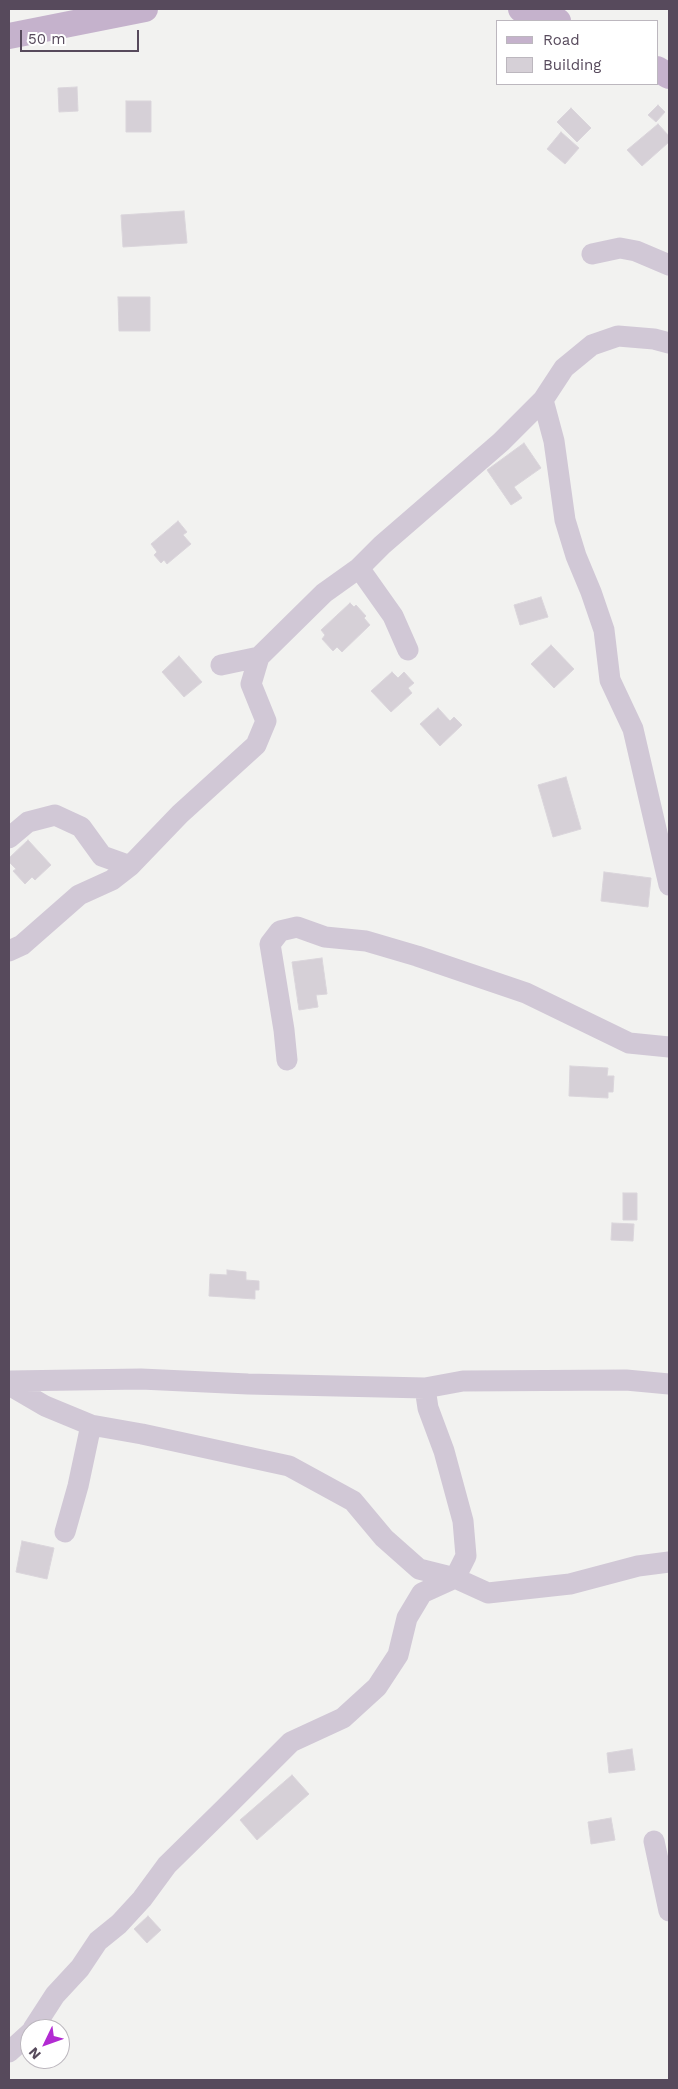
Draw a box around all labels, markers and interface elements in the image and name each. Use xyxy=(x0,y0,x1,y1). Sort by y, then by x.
scale bar xyxy=(22,20,141,52)
legend xyxy=(496,20,658,85)
text: 50 m xyxy=(28,30,65,48)
text: Road xyxy=(543,31,580,49)
text: Building xyxy=(543,56,601,74)
north arrow xyxy=(20,2019,70,2069)
text: N xyxy=(25,2044,44,2063)

